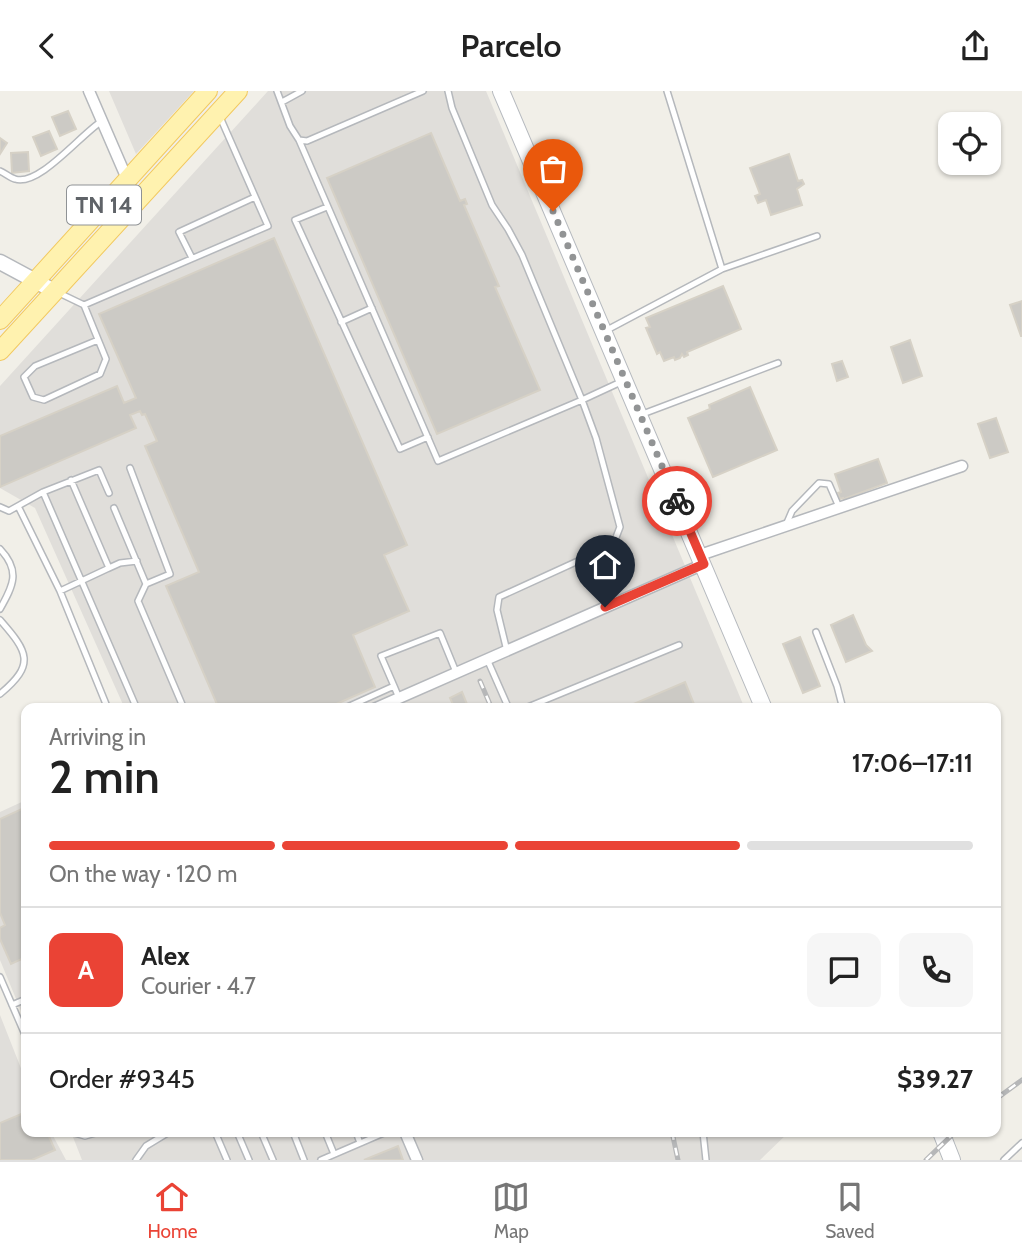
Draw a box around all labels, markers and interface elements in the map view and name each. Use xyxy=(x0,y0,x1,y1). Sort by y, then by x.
text: Parcelo xyxy=(461,26,561,65)
icon: back xyxy=(28,27,66,65)
icon: share xyxy=(956,27,994,65)
map controls xyxy=(938,112,1001,175)
button: locate xyxy=(938,112,1001,175)
pin xyxy=(523,139,583,211)
icon: bag xyxy=(534,150,572,188)
road number: TN 14 xyxy=(67,185,141,225)
courier xyxy=(642,466,712,536)
icon: bike xyxy=(658,482,696,520)
pin xyxy=(575,535,635,607)
icon: home xyxy=(586,546,624,584)
text: Arriving in xyxy=(49,723,146,751)
text: 17:06–17:11 xyxy=(852,747,973,779)
text: 2 min xyxy=(49,749,160,805)
text: On the way · 120 m xyxy=(49,860,237,888)
button: chat xyxy=(807,933,881,1007)
button: phone xyxy=(899,933,973,1007)
text: Alex xyxy=(141,940,190,972)
text: A xyxy=(78,954,94,986)
text: Courier · 4.7 xyxy=(141,972,256,1000)
text: Order #9345 xyxy=(49,1063,195,1095)
text: $39.27 xyxy=(897,1063,973,1095)
tab: Home xyxy=(147,1178,197,1243)
tab: Map xyxy=(492,1178,530,1243)
tab: Saved xyxy=(825,1178,875,1243)

